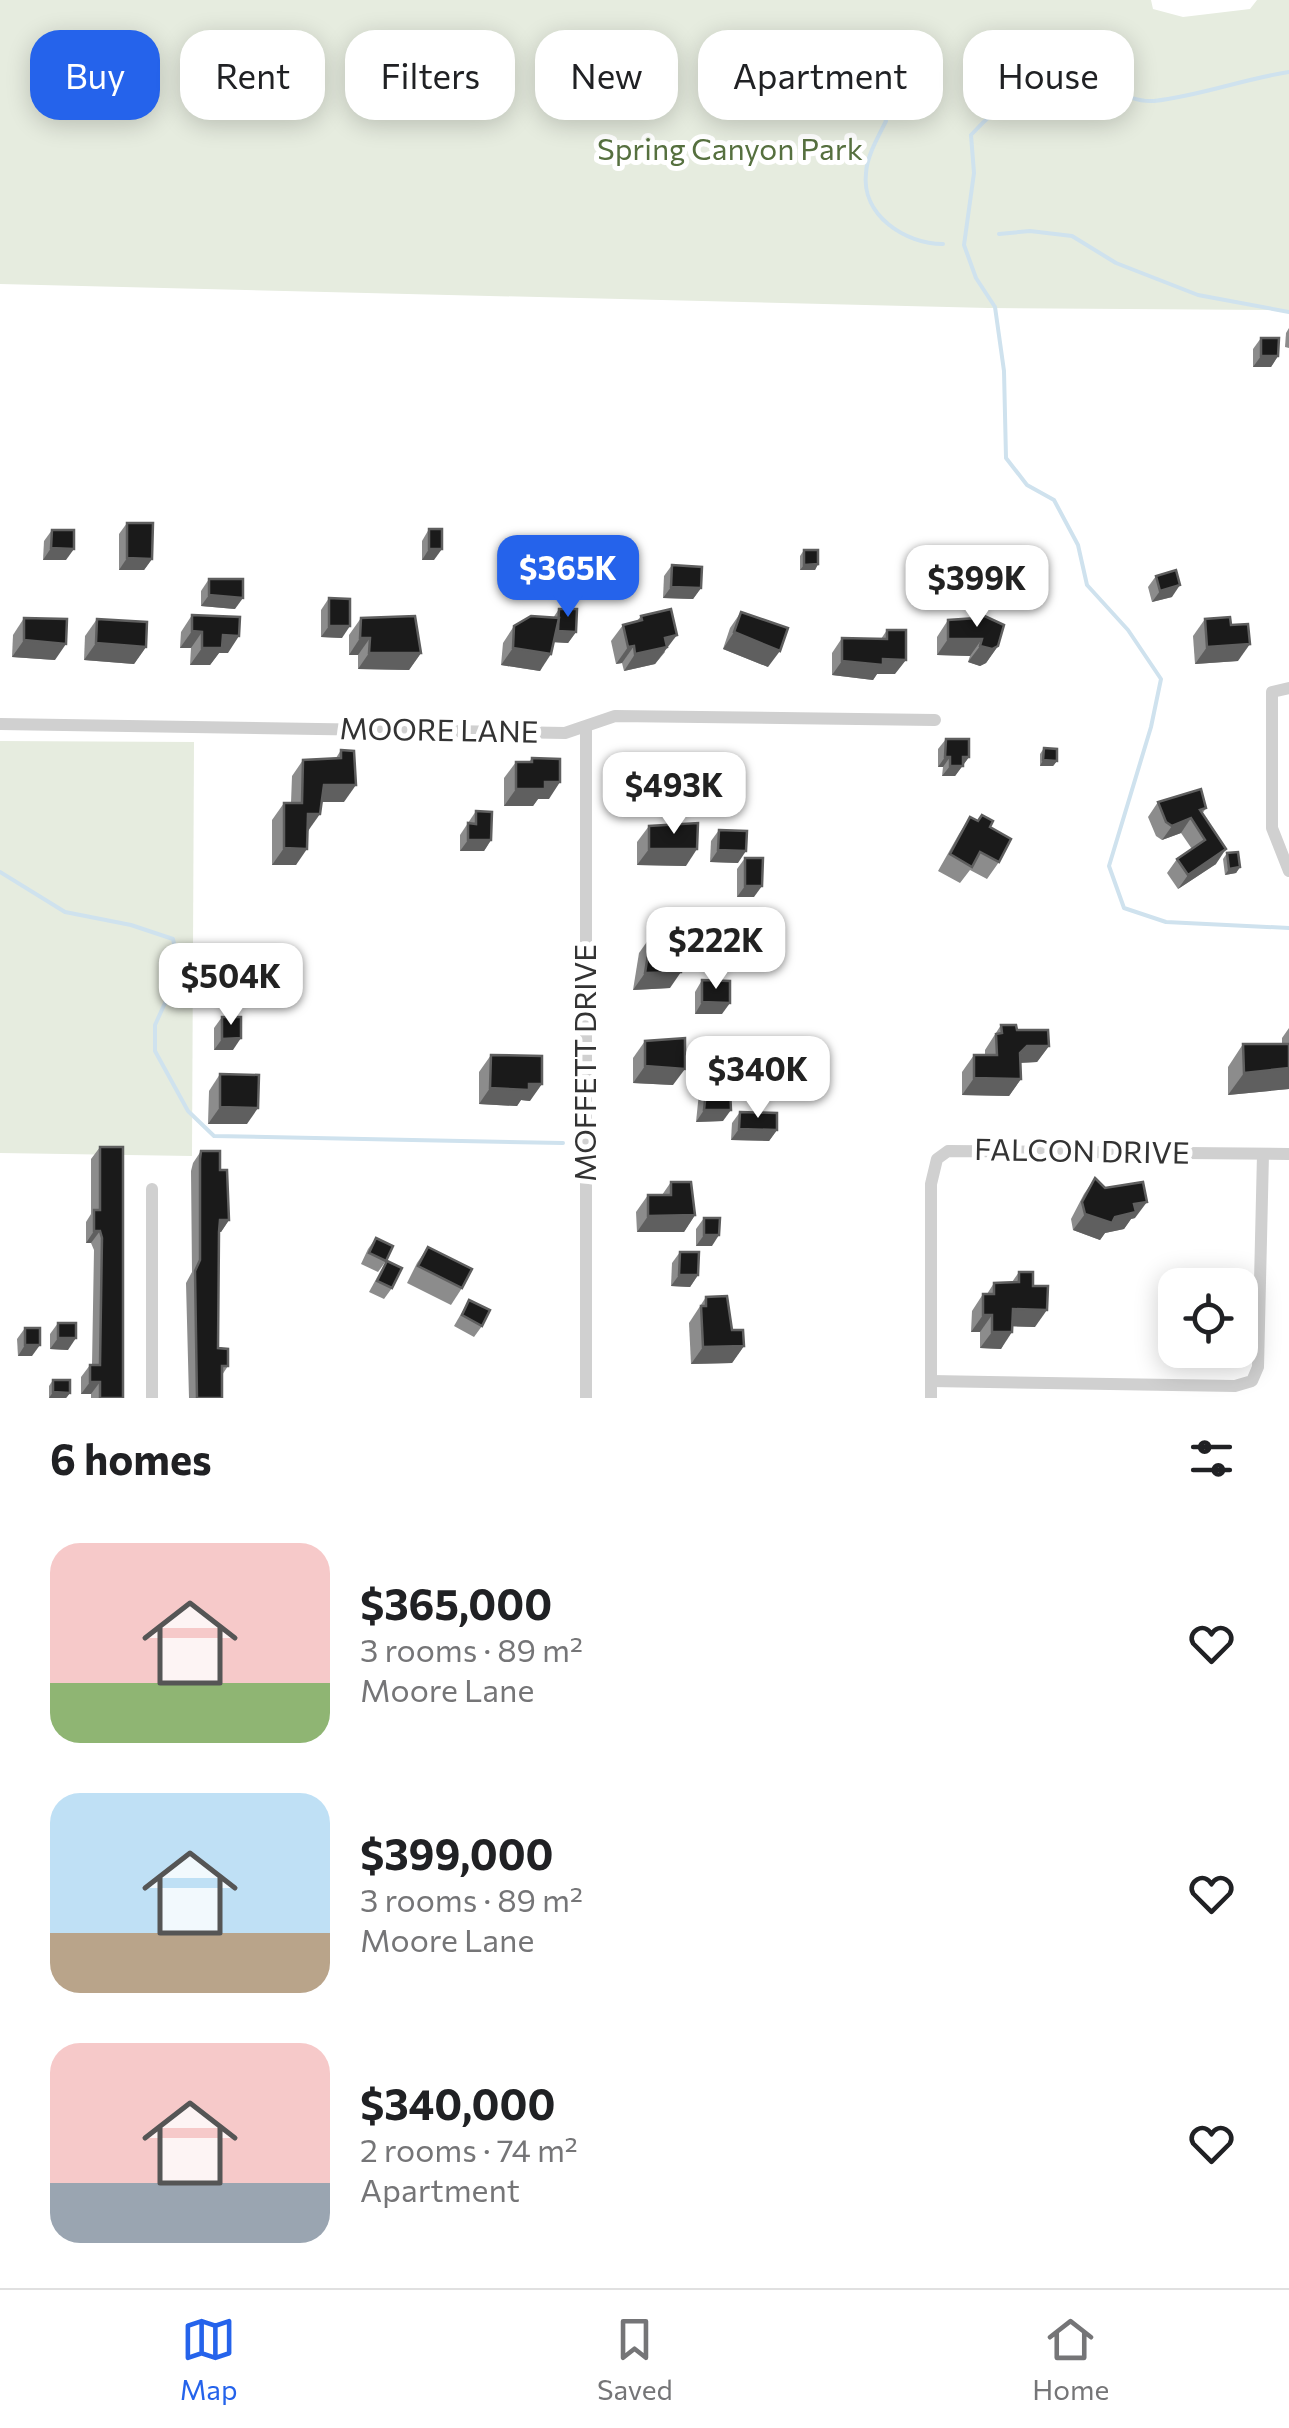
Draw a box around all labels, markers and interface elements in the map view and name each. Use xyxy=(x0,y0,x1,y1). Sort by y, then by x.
chip: Buy xyxy=(30,30,160,120)
chip: Rent xyxy=(180,30,325,120)
chip: Filters xyxy=(345,30,515,120)
chip: New xyxy=(535,30,678,120)
chip: Apartment xyxy=(698,30,943,120)
chip: House xyxy=(963,30,1134,120)
park label: Spring Canyon Park xyxy=(597,129,863,166)
pin: $365K xyxy=(498,535,638,620)
pin: $399K xyxy=(907,545,1047,630)
text: $365K xyxy=(519,547,617,587)
text: $399K xyxy=(928,557,1026,597)
street label: MOORE LANE xyxy=(339,708,539,749)
pin: $493K xyxy=(604,752,744,837)
text: $493K xyxy=(625,764,723,804)
pin: $222K xyxy=(646,907,786,992)
text: $222K xyxy=(668,919,764,959)
pin: $504K xyxy=(161,943,301,1028)
street label: MOFFETT DRIVE xyxy=(565,944,602,1182)
text: $504K xyxy=(181,955,281,995)
pin: $340K xyxy=(688,1036,828,1121)
text: $340K xyxy=(708,1048,808,1088)
street label: FALCON DRIVE xyxy=(974,1129,1190,1170)
map controls xyxy=(1158,1268,1258,1368)
button: locate xyxy=(1158,1268,1258,1368)
icon: filters xyxy=(1184,1431,1239,1486)
text: 6 homes xyxy=(50,1432,212,1484)
text: $365,000 xyxy=(360,1577,552,1629)
icon: home xyxy=(130,1583,250,1703)
icon: heart xyxy=(1184,1616,1239,1671)
text: 3 rooms · 89 m² xyxy=(360,1629,583,1669)
text: Moore Lane xyxy=(360,1669,534,1709)
text: $399,000 xyxy=(360,1827,554,1879)
icon: home xyxy=(130,1833,250,1953)
icon: heart xyxy=(1184,1866,1239,1921)
text: 3 rooms · 89 m² xyxy=(360,1879,583,1919)
text: Moore Lane xyxy=(360,1919,534,1959)
text: $340,000 xyxy=(360,2077,555,2129)
icon: home xyxy=(130,2083,250,2203)
icon: heart xyxy=(1184,2116,1239,2171)
text: 2 rooms · 74 m² xyxy=(360,2129,578,2169)
text: Apartment xyxy=(360,2169,520,2209)
tab: Map xyxy=(180,2312,238,2406)
tab: Saved xyxy=(597,2312,673,2406)
tab: Home xyxy=(1032,2312,1109,2406)

